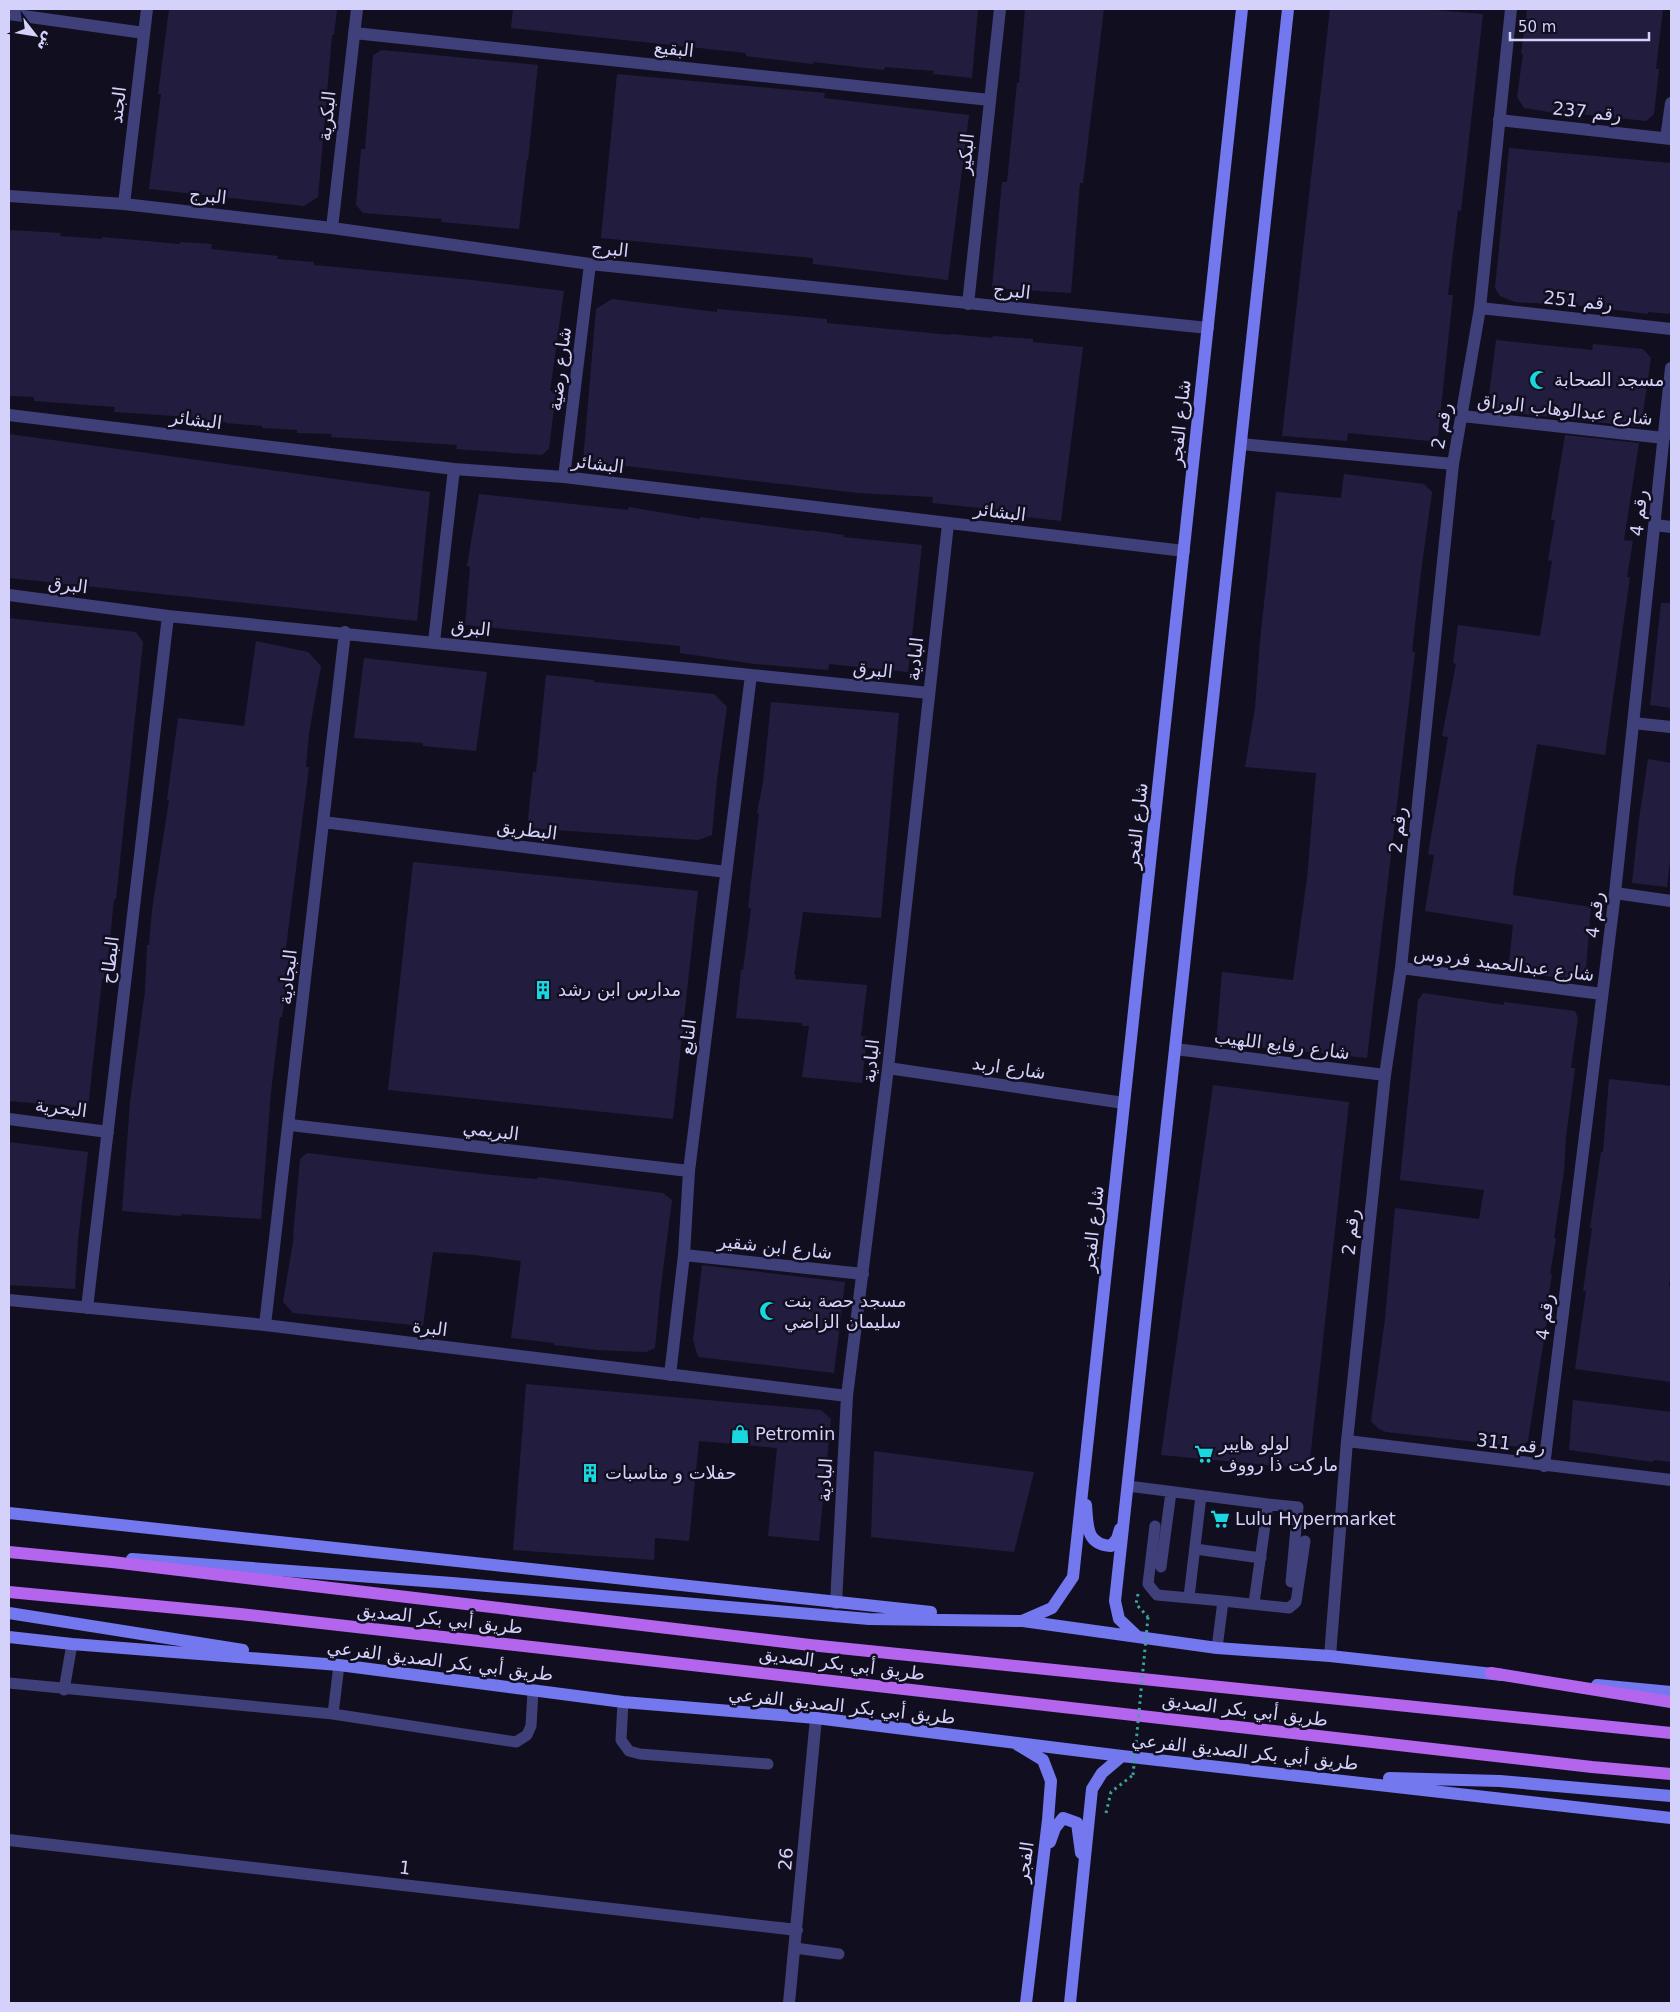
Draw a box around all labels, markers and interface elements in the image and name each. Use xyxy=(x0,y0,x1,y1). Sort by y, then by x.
north arrow xyxy=(10,10,60,60)
scale bar xyxy=(1510,10,1649,42)
text: 50 m xyxy=(1518,18,1556,36)
text: ش xyxy=(34,29,58,54)
street label: البقيع xyxy=(653,36,695,62)
street label: الجند xyxy=(105,85,130,125)
street label: البكرية xyxy=(313,90,341,142)
street label: رقم 237 xyxy=(1551,97,1623,127)
street label: البكير xyxy=(953,132,979,177)
street label: البرج xyxy=(188,183,228,209)
street label: البرج xyxy=(590,236,630,262)
street label: البرج xyxy=(992,278,1032,304)
street label: رقم 251 xyxy=(1542,286,1614,316)
street label: شارع رضية xyxy=(544,326,576,412)
mosque icon: مسجد الصحابة xyxy=(1528,369,1550,391)
place label: مسجد الصحابة xyxy=(1554,369,1664,390)
street label: شارع الفجر xyxy=(1164,379,1195,468)
street label: شارع عبدالوهاب الوراق xyxy=(1476,390,1654,430)
street label: رقم 2 xyxy=(1427,401,1457,451)
street label: البشائر xyxy=(168,406,223,434)
street label: البشائر xyxy=(570,450,625,478)
street label: رقم 4 xyxy=(1626,489,1652,537)
street label: البشائر xyxy=(972,498,1027,526)
street label: البرق xyxy=(47,572,89,598)
street label: البرق xyxy=(450,615,492,641)
street label: البادية xyxy=(902,636,927,682)
street label: البرق xyxy=(852,657,894,683)
street label: شارع الفجر xyxy=(1121,782,1152,871)
street label: رقم 2 xyxy=(1385,806,1411,854)
street label: البطريق xyxy=(496,815,558,845)
street label: رقم 4 xyxy=(1581,891,1609,939)
street label: البطاح xyxy=(96,935,124,985)
street label: شارع عبدالحميد فردوس xyxy=(1413,942,1595,986)
street label: البجادية xyxy=(274,948,301,1006)
building icon: مدارس ابن رشد xyxy=(532,979,554,1001)
place label: مدارس ابن رشد xyxy=(558,979,681,1001)
street label: النابع xyxy=(675,1018,701,1056)
street label: شارع رفايع اللهيب xyxy=(1213,1026,1351,1064)
street label: البادية xyxy=(858,1038,883,1084)
street label: شارع اربد xyxy=(971,1052,1047,1084)
street label: البحرية xyxy=(34,1094,88,1122)
street label: البريمي xyxy=(462,1117,520,1145)
street label: شارع الفجر xyxy=(1077,1185,1108,1274)
street label: رقم 2 xyxy=(1338,1208,1364,1256)
street label: شارع ابن شقير xyxy=(716,1230,833,1264)
place label: مسجد حصة بنت سليمان الزاضي xyxy=(784,1290,907,1333)
street label: رقم 4 xyxy=(1531,1293,1559,1341)
mosque icon: مسجد حصة بنت سليمان الزاضي xyxy=(758,1300,780,1322)
street label: البرة xyxy=(411,1315,449,1341)
shop icon: Petromin xyxy=(729,1423,751,1445)
place label: Petromin xyxy=(755,1423,835,1444)
street label: رقم 311 xyxy=(1475,1429,1547,1459)
place label: لولو هايبر ماركت ذا رووف xyxy=(1218,1433,1338,1476)
supermarket icon: لولو هايبر ماركت ذا رووف xyxy=(1193,1443,1215,1465)
street label: البادية xyxy=(813,1457,836,1503)
building icon: حفلات و مناسبات xyxy=(579,1462,601,1484)
place label: حفلات و مناسبات xyxy=(605,1462,737,1484)
supermarket icon: Lulu Hypermarket xyxy=(1209,1508,1231,1530)
place label: Lulu Hypermarket xyxy=(1235,1508,1396,1529)
street label: طريق أبي بكر الصديق xyxy=(356,1598,524,1639)
street label: طريق أبي بكر الصديق الفرعي xyxy=(326,1635,555,1686)
street label: طريق أبي بكر الصديق xyxy=(758,1642,926,1685)
street label: طريق أبي بكر الصديق الفرعي xyxy=(728,1682,957,1729)
street label: طريق أبي بكر الصديق xyxy=(1161,1688,1329,1731)
street label: طريق أبي بكر الصديق الفرعي xyxy=(1131,1728,1360,1775)
street label: الفجر xyxy=(1011,1840,1039,1885)
street label: 26 xyxy=(774,1847,797,1871)
street label: 1 xyxy=(398,1856,412,1879)

